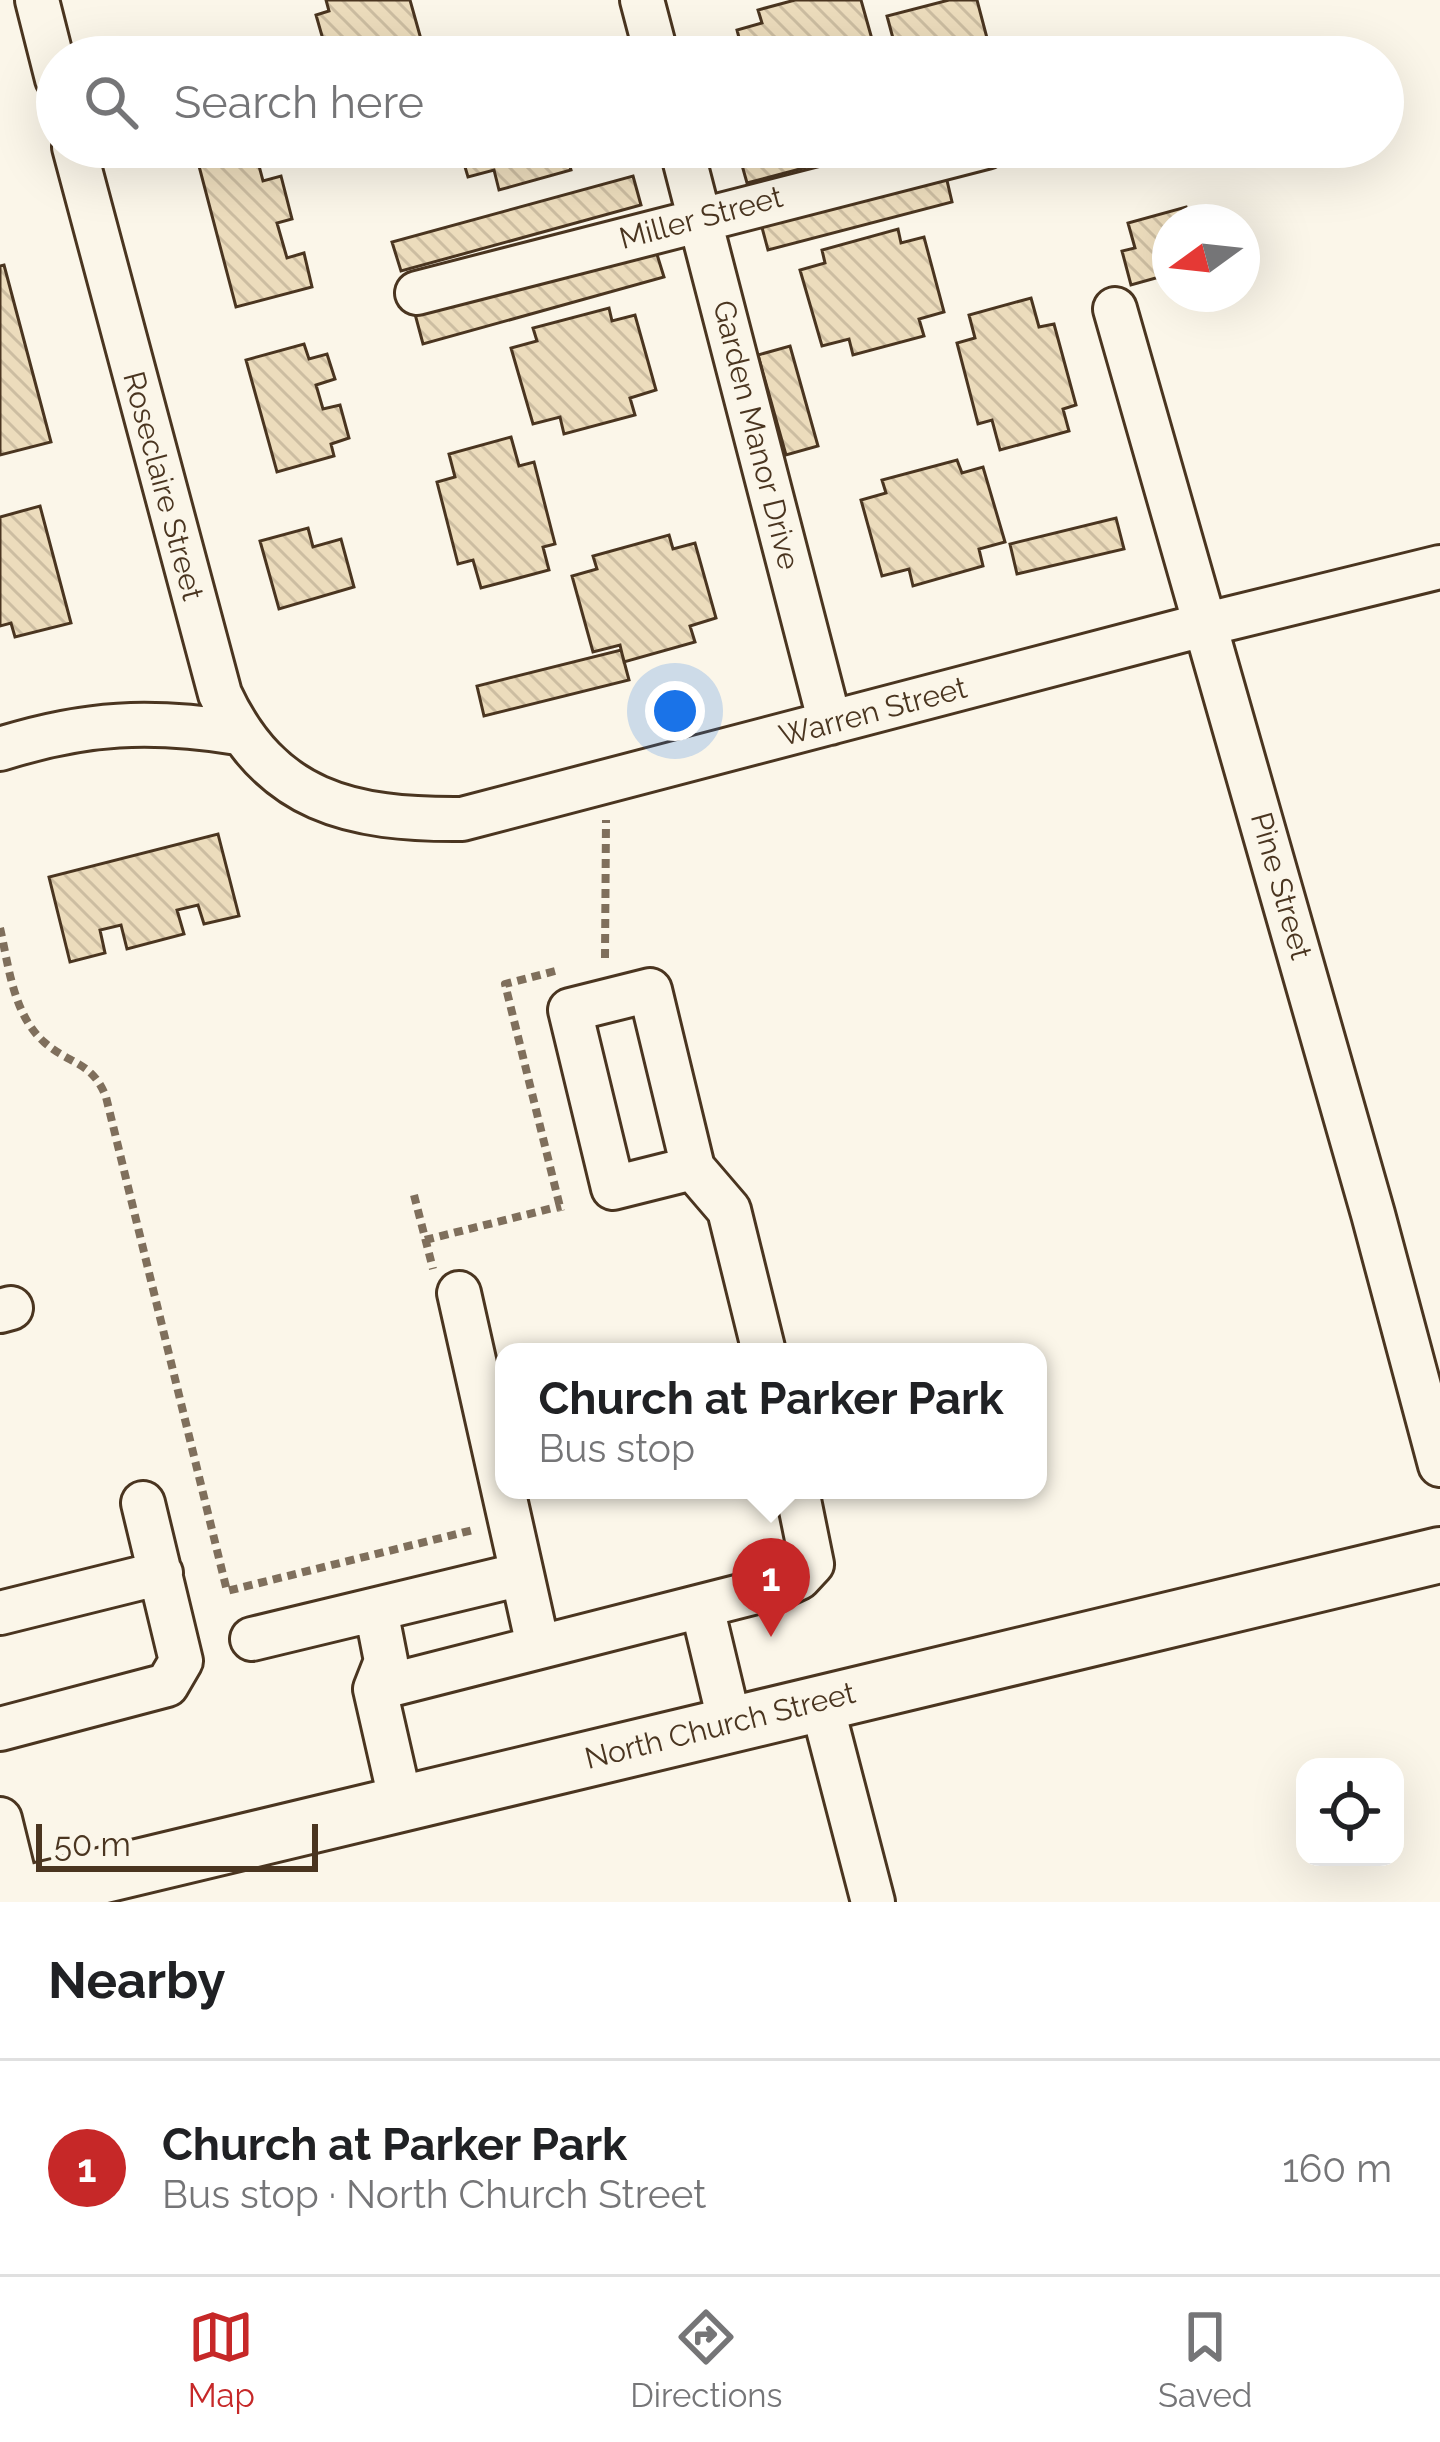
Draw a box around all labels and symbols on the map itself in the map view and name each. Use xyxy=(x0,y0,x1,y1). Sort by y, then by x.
street label: Miller Street xyxy=(615,179,786,256)
north arrow xyxy=(1152,204,1260,312)
street label: Garden Manor Drive xyxy=(706,297,807,573)
street label: Roseclaire Street xyxy=(116,368,211,604)
street label: Warren Street xyxy=(775,670,970,753)
your location xyxy=(645,681,705,741)
street label: Pine Street xyxy=(1244,808,1319,963)
pin: 1 xyxy=(732,1538,810,1637)
street label: North Church Street xyxy=(581,1675,859,1776)
scale bar xyxy=(36,1818,318,1871)

